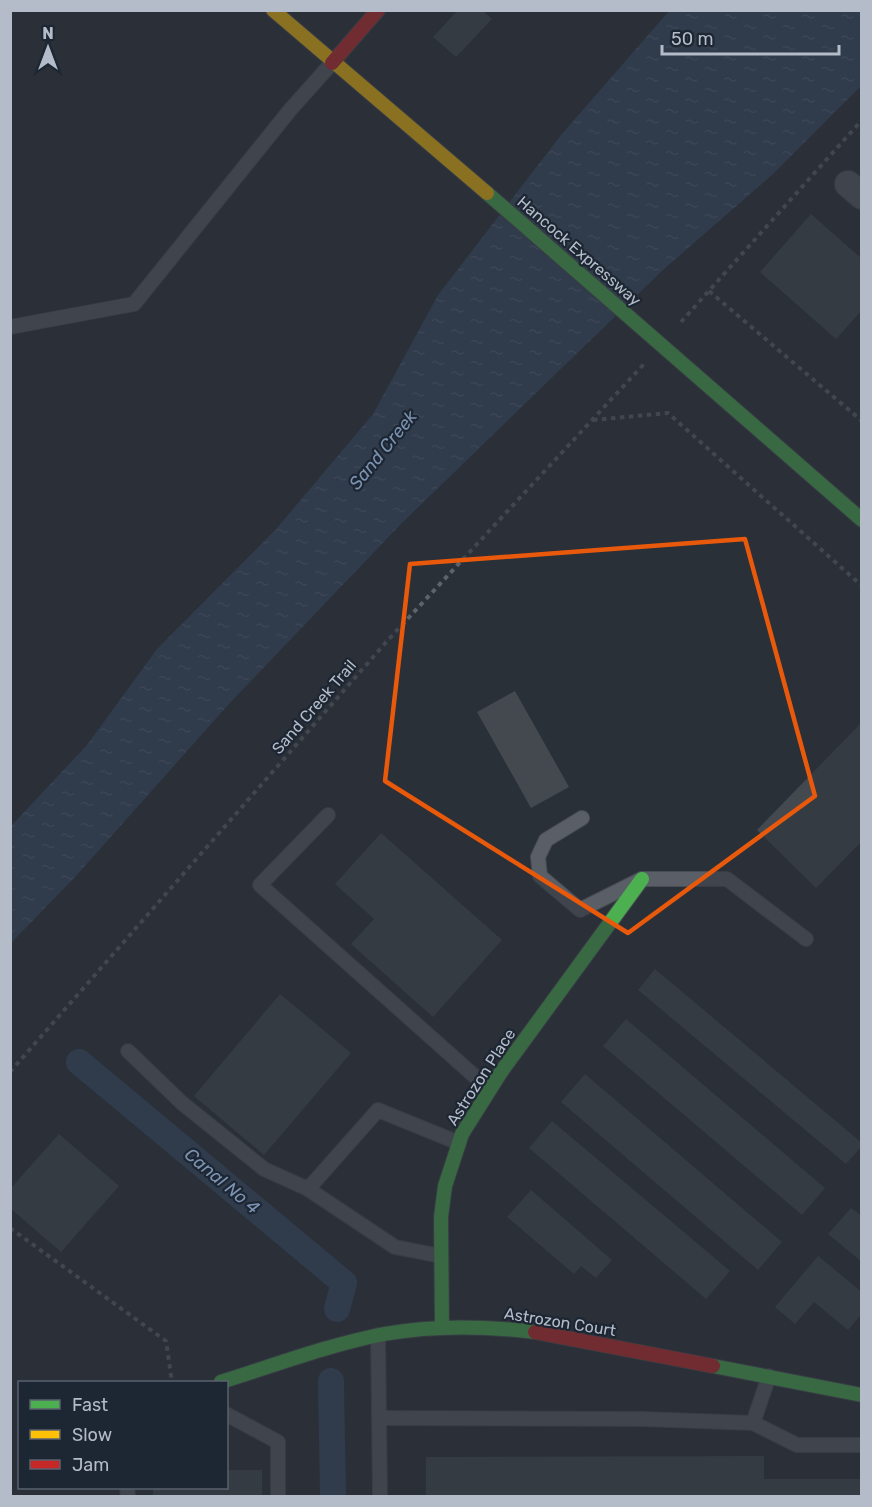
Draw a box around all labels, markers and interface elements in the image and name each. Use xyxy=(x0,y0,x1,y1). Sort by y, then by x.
north arrow xyxy=(18,18,78,78)
scale bar xyxy=(662,18,839,56)
text: N xyxy=(42,24,54,43)
text: 50 m xyxy=(671,28,714,50)
street label: Hancock Expressway xyxy=(513,192,645,310)
water label: Sand Creek xyxy=(344,405,422,494)
street label: Sand Creek Trail xyxy=(268,656,360,758)
street label: Astrozon Place xyxy=(443,1025,519,1129)
water label: Canal No 4 xyxy=(180,1143,264,1219)
street label: Astrozon Court xyxy=(503,1304,617,1340)
legend xyxy=(18,1381,228,1489)
text: Fast xyxy=(72,1394,108,1416)
text: Slow xyxy=(72,1424,112,1446)
text: Jam xyxy=(72,1454,109,1476)

